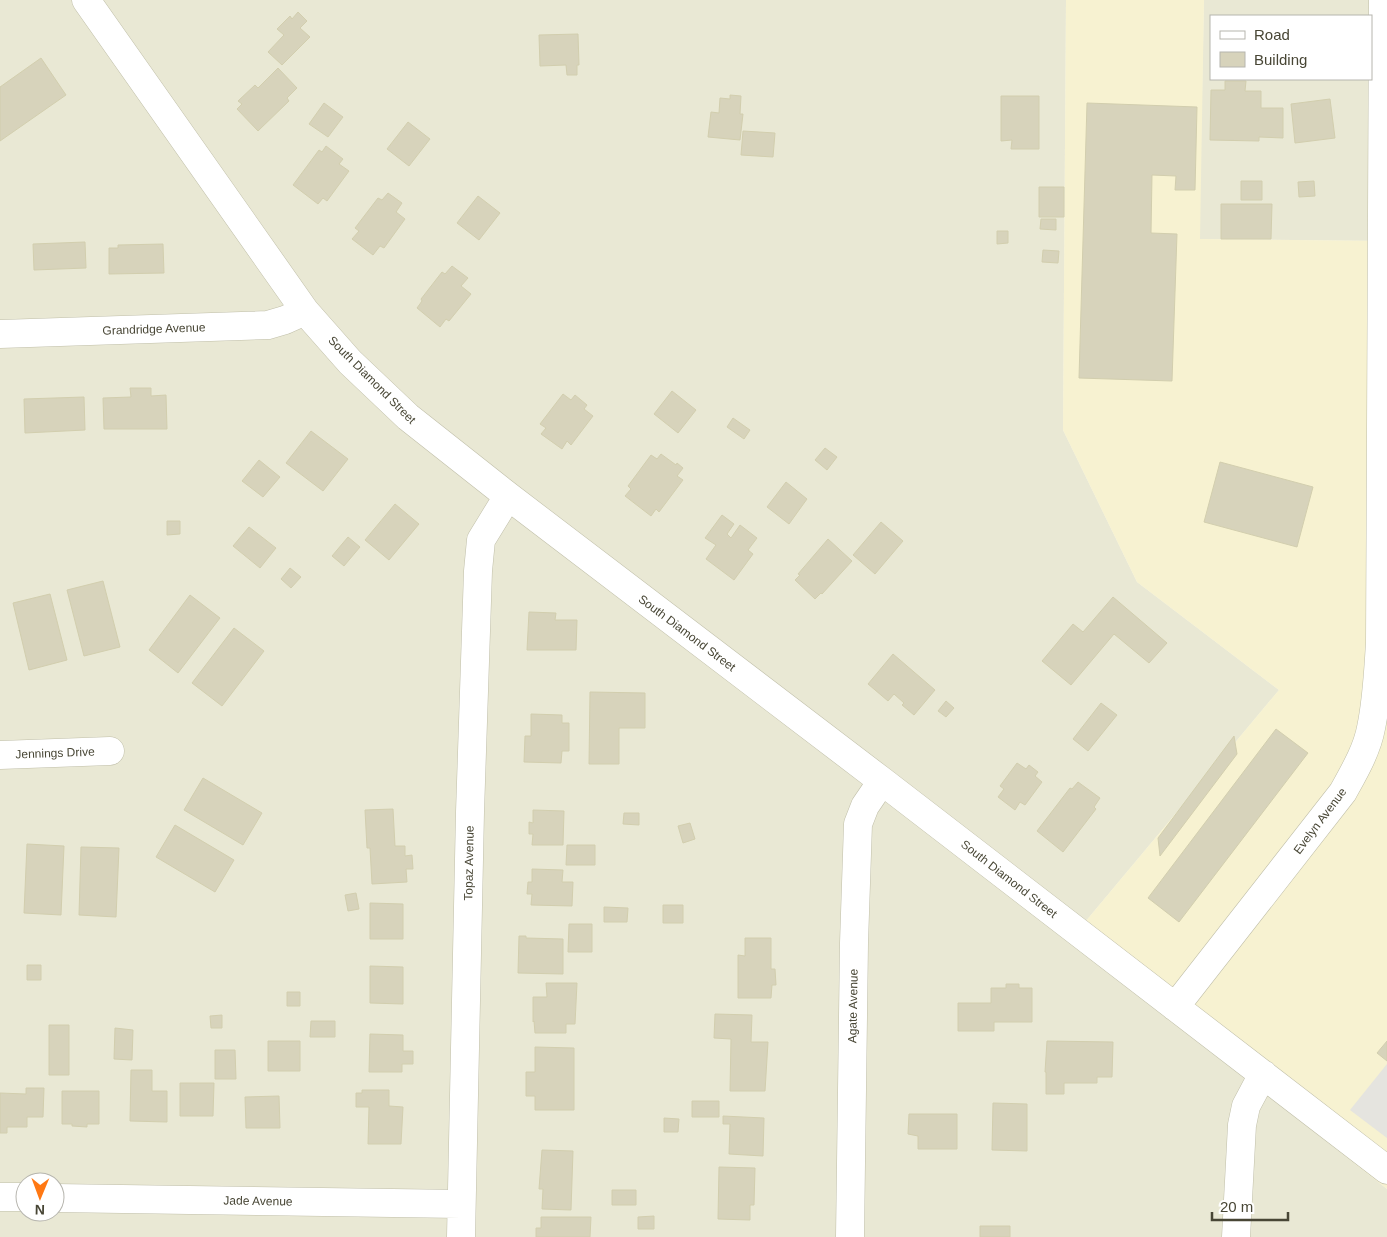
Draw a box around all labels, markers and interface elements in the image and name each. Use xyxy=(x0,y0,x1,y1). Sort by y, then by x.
legend xyxy=(1210,15,1372,80)
text: Road xyxy=(1254,26,1290,43)
text: Building xyxy=(1254,51,1307,68)
street label: Grandridge Avenue xyxy=(102,320,206,338)
street label: South Diamond Street xyxy=(325,333,419,427)
street label: South Diamond Street xyxy=(636,592,739,675)
street label: Jennings Drive xyxy=(15,745,95,761)
street label: Evelyn Avenue xyxy=(1291,785,1350,857)
street label: Topaz Avenue xyxy=(461,825,477,901)
street label: South Diamond Street xyxy=(958,837,1060,921)
street label: Agate Avenue xyxy=(845,968,861,1043)
north arrow xyxy=(15,1172,65,1222)
scale bar xyxy=(1212,1190,1288,1222)
street label: Jade Avenue xyxy=(223,1193,293,1209)
text: 20 m xyxy=(1220,1198,1253,1215)
text: N xyxy=(35,1202,45,1218)

